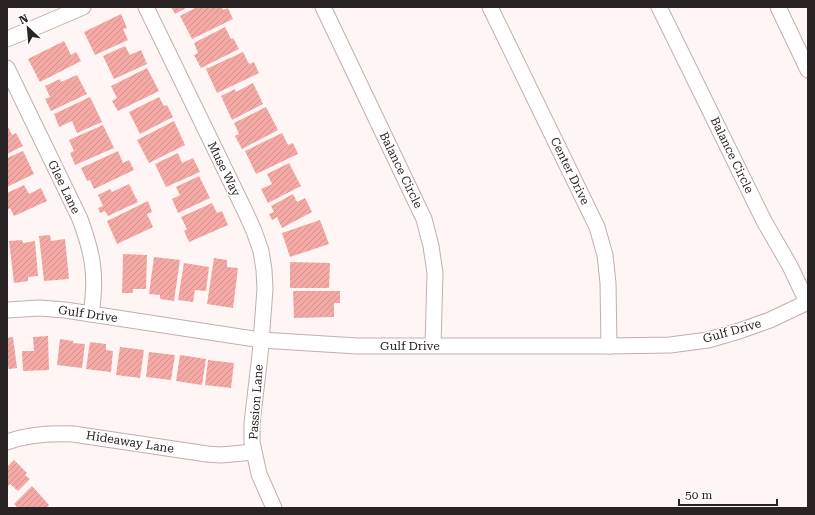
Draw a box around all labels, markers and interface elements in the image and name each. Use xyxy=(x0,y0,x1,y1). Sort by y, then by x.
north arrow xyxy=(8,8,48,48)
text: N xyxy=(17,12,31,27)
street label: Balance Circle xyxy=(707,115,757,196)
street label: Balance Circle xyxy=(376,130,426,211)
street label: Center Drive xyxy=(548,135,593,207)
street label: Muse Way xyxy=(205,139,244,199)
street label: Glee Lane xyxy=(45,158,83,216)
street label: Gulf Drive xyxy=(57,303,119,325)
street label: Gulf Drive xyxy=(701,316,763,346)
street label: Gulf Drive xyxy=(380,339,440,353)
street label: Passion Lane xyxy=(246,363,266,440)
street label: Hideaway Lane xyxy=(85,428,175,456)
scale bar xyxy=(679,481,777,507)
text: 50 m xyxy=(685,488,712,502)

